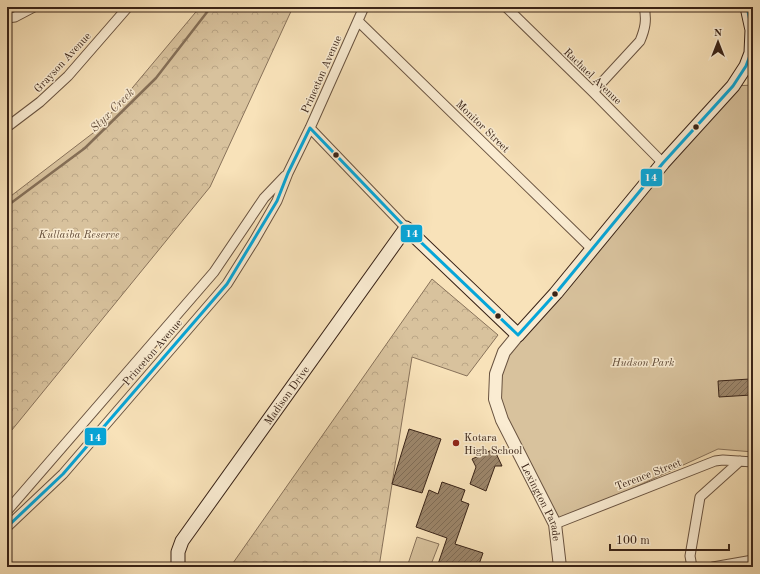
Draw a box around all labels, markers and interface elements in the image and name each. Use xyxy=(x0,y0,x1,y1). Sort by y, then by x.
north arrow xyxy=(698,22,738,62)
text: N xyxy=(714,28,723,39)
street label: Grayson Avenue xyxy=(33,31,94,95)
street label: Princeton Avenue xyxy=(300,34,344,115)
street label: Rachael Avenue xyxy=(561,47,623,107)
water label: Styx Creek xyxy=(88,86,137,135)
street label: Monitor Street xyxy=(453,99,511,155)
unlabelled marker xyxy=(691,122,701,132)
unlabelled marker xyxy=(331,150,341,160)
line badge: 14 xyxy=(640,168,663,187)
text: 14 xyxy=(645,173,657,184)
line badge: 14 xyxy=(400,224,423,243)
text: 14 xyxy=(406,229,418,240)
park label: Kullaiba Reserve xyxy=(38,230,120,241)
unlabelled marker xyxy=(550,289,560,299)
unlabelled marker xyxy=(493,311,503,321)
street label: Princeton Avenue xyxy=(121,318,185,388)
park label: Hudson Park xyxy=(611,358,675,369)
street label: Madison Drive xyxy=(263,365,312,427)
line badge: 14 xyxy=(84,427,107,446)
text: 14 xyxy=(89,433,101,444)
place label: Kotara High School xyxy=(464,433,522,457)
marker: Kotara High School xyxy=(451,438,461,448)
street label: Terence Street xyxy=(614,458,683,493)
street label: Lexington Parade xyxy=(518,462,561,542)
scale bar xyxy=(610,526,729,552)
text: 100 m xyxy=(616,535,650,547)

